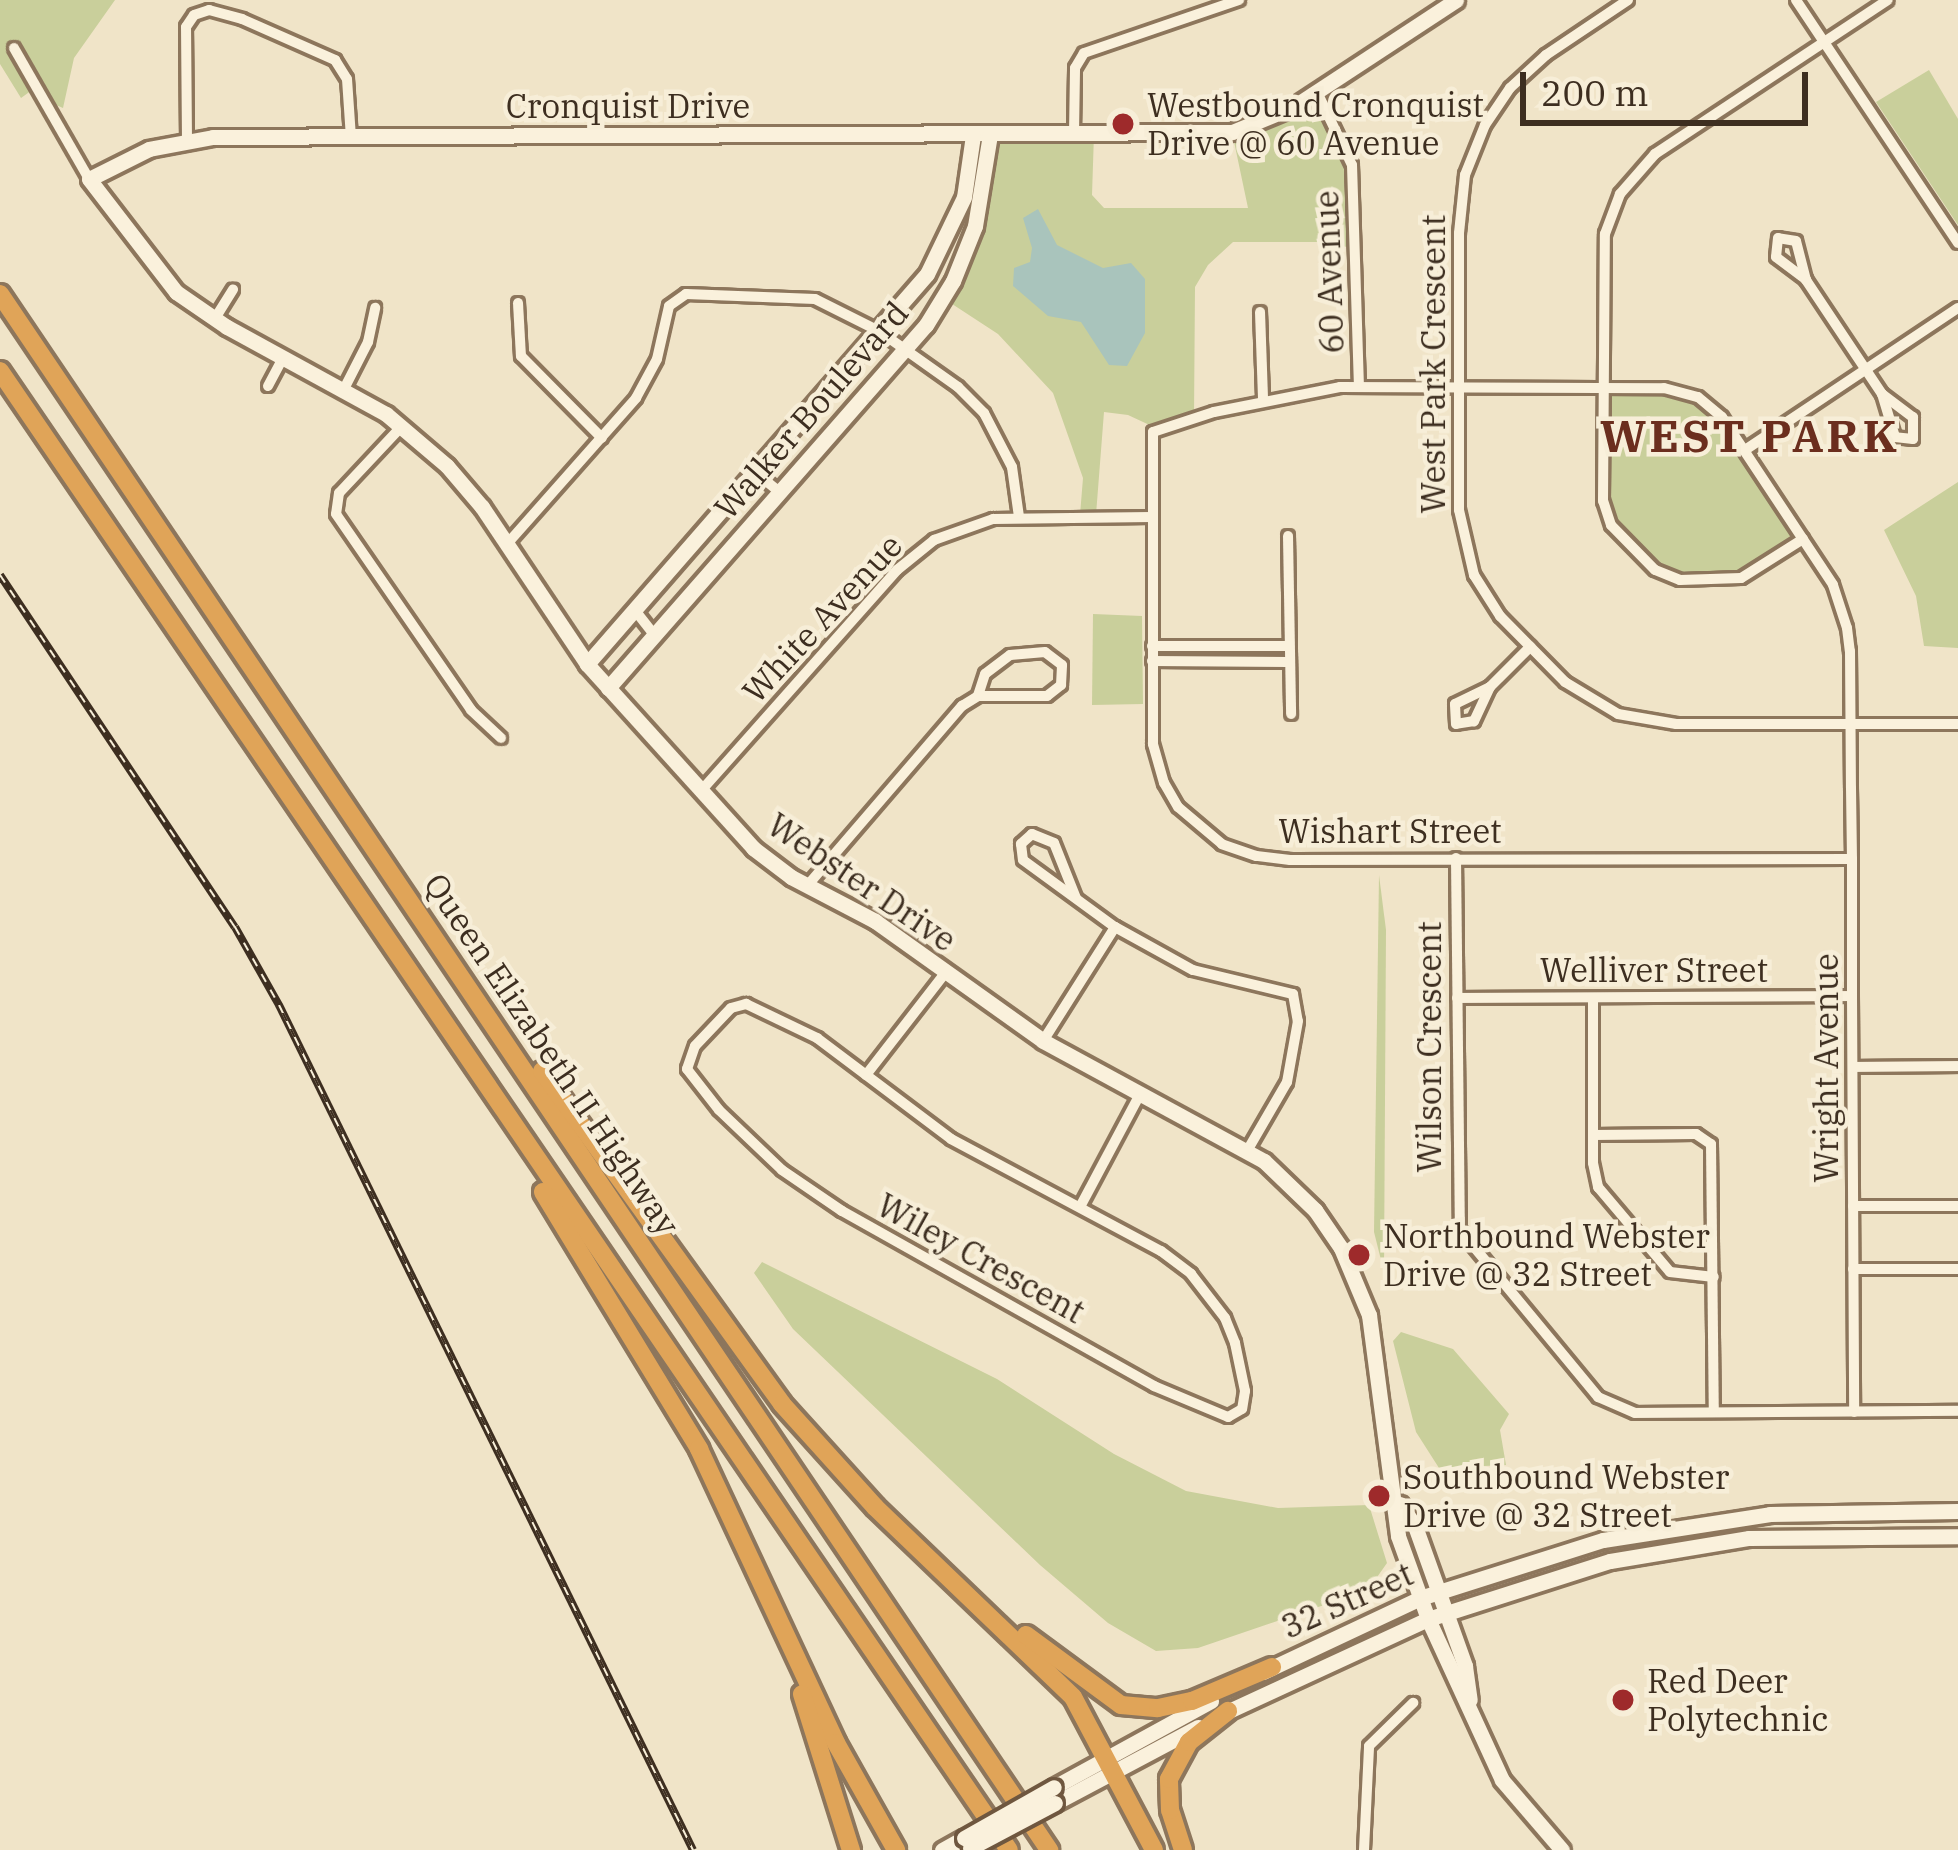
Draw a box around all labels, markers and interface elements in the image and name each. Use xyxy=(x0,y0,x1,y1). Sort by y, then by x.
scale bar xyxy=(1526,48,1814,122)
text: 200 m xyxy=(1541,69,1648,116)
place label: Westbound Cronquist Drive @ 60 Avenue xyxy=(1147,85,1484,163)
street label: Cronquist Drive xyxy=(506,86,750,126)
marker: Westbound Cronquist Drive @ 60 Avenue xyxy=(1110,111,1136,137)
street label: 60 Avenue xyxy=(1306,190,1352,354)
street label: West Park Crescent xyxy=(1413,214,1453,514)
street label: Walker Boulevard xyxy=(706,293,916,527)
district label: WEST PARK xyxy=(1600,409,1900,463)
street label: White Avenue xyxy=(734,526,910,710)
street label: Webster Drive xyxy=(760,804,964,960)
street label: Wishart Street xyxy=(1278,811,1502,851)
street label: Queen Elizabeth II Highway xyxy=(416,866,688,1242)
street label: Wilson Crescent xyxy=(1409,921,1449,1173)
street label: Welliver Street xyxy=(1540,950,1768,990)
street label: Wright Avenue xyxy=(1806,953,1846,1183)
street label: Wiley Crescent xyxy=(870,1185,1092,1331)
place label: Northbound Webster Drive @ 32 Street xyxy=(1383,1216,1710,1294)
marker: Northbound Webster Drive @ 32 Street xyxy=(1346,1242,1372,1268)
place label: Southbound Webster Drive @ 32 Street xyxy=(1403,1457,1729,1535)
marker: Southbound Webster Drive @ 32 Street xyxy=(1366,1483,1392,1509)
street label: 32 Street xyxy=(1275,1553,1419,1647)
place label: Red Deer Polytechnic xyxy=(1647,1661,1829,1739)
marker: Red Deer Polytechnic xyxy=(1610,1687,1636,1713)

